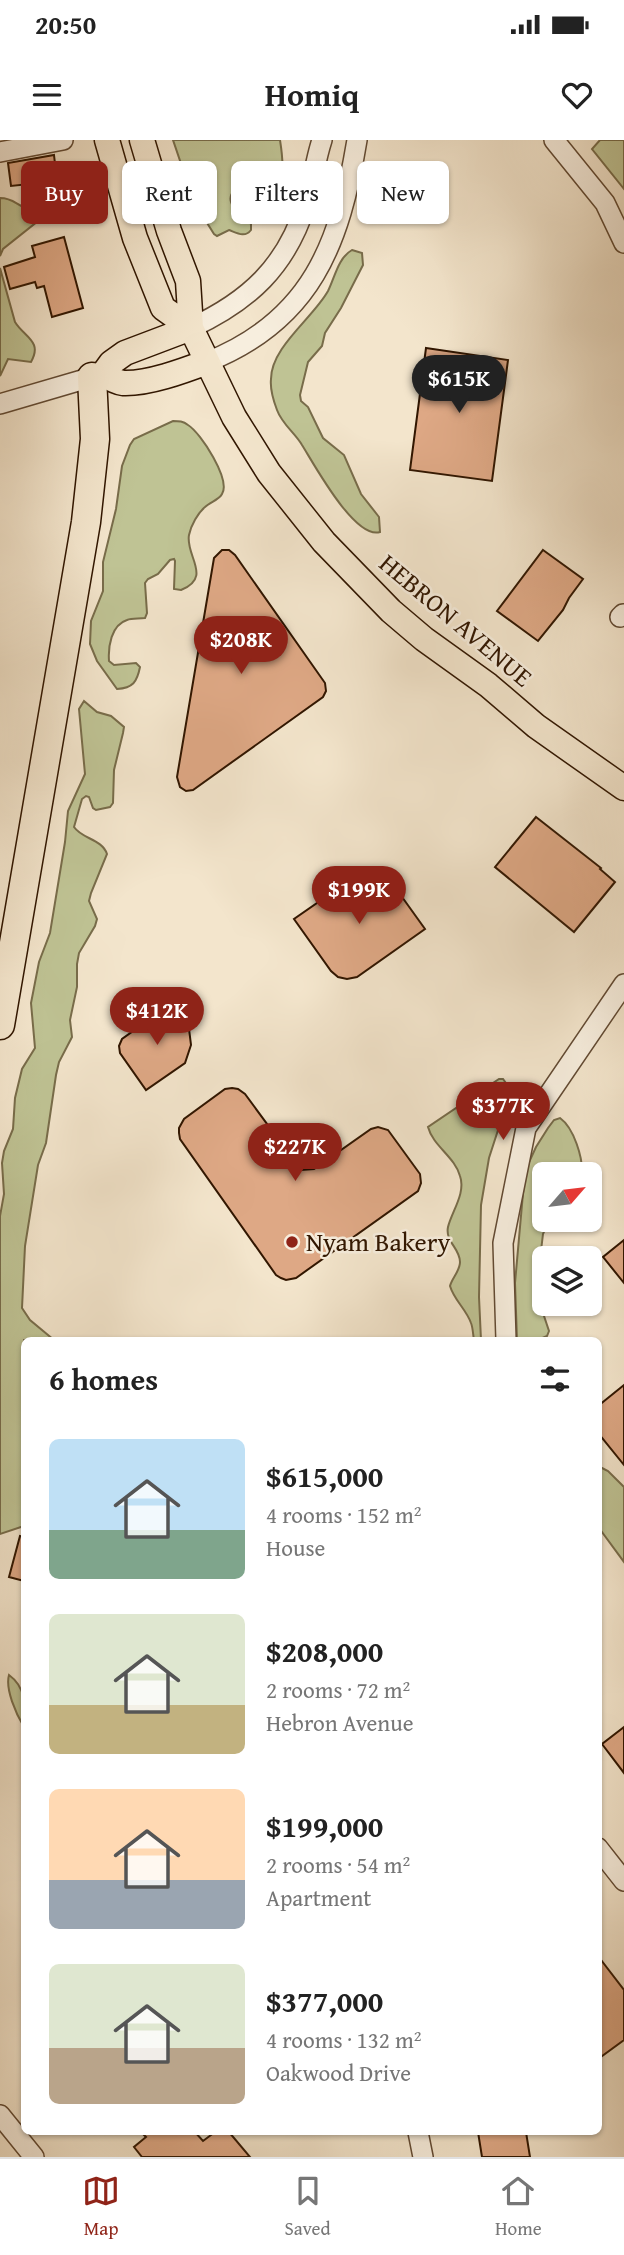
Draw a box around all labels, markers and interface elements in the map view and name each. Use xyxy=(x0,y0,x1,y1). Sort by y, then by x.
text: 20:50 xyxy=(35,5,96,44)
text: Homiq xyxy=(265,71,359,118)
icon: menu xyxy=(28,76,66,114)
icon: heart xyxy=(558,76,596,114)
chip: Buy xyxy=(21,161,108,224)
chip: Rent xyxy=(122,161,217,224)
chip: Filters xyxy=(231,161,343,224)
chip: New xyxy=(357,161,449,224)
pin: $615K xyxy=(410,356,508,415)
text: $615K xyxy=(428,361,490,394)
street label: HEBRON AVENUE xyxy=(371,544,542,696)
pin: $208K xyxy=(192,616,290,676)
text: $208K xyxy=(210,622,272,655)
pin: $199K xyxy=(310,866,408,926)
text: $199K xyxy=(328,872,390,905)
pin: $412K xyxy=(108,988,206,1047)
text: $412K xyxy=(126,993,188,1026)
pin: $377K xyxy=(454,1082,552,1142)
text: $377K xyxy=(472,1088,534,1121)
pin: $227K xyxy=(246,1124,344,1183)
text: $227K xyxy=(264,1129,326,1162)
north arrow xyxy=(532,1162,602,1232)
map controls xyxy=(532,1162,602,1316)
place label: Nyam Bakery xyxy=(306,1222,450,1261)
marker: Nyam Bakery xyxy=(284,1234,300,1250)
button: layers xyxy=(532,1246,602,1316)
text: 6 homes xyxy=(49,1357,158,1401)
icon: filters xyxy=(536,1360,574,1398)
text: $615,000 xyxy=(266,1454,383,1498)
icon: home xyxy=(105,1467,189,1551)
text: 4 rooms · 152 m² xyxy=(266,1498,421,1531)
text: House xyxy=(266,1531,325,1564)
text: $208,000 xyxy=(266,1629,383,1673)
icon: home xyxy=(105,1642,189,1726)
text: 2 rooms · 72 m² xyxy=(266,1673,410,1706)
text: Hebron Avenue xyxy=(266,1706,413,1739)
text: $199,000 xyxy=(266,1804,383,1848)
icon: home xyxy=(105,1817,189,1901)
text: 2 rooms · 54 m² xyxy=(266,1848,410,1881)
text: Apartment xyxy=(266,1881,371,1914)
text: $377,000 xyxy=(266,1979,383,2023)
icon: home xyxy=(105,1992,189,2076)
text: 4 rooms · 132 m² xyxy=(266,2023,421,2056)
text: Oakwood Drive xyxy=(266,2056,411,2089)
tab: Map xyxy=(82,2172,120,2242)
tab: Saved xyxy=(285,2172,331,2242)
tab: Home xyxy=(495,2172,542,2242)

